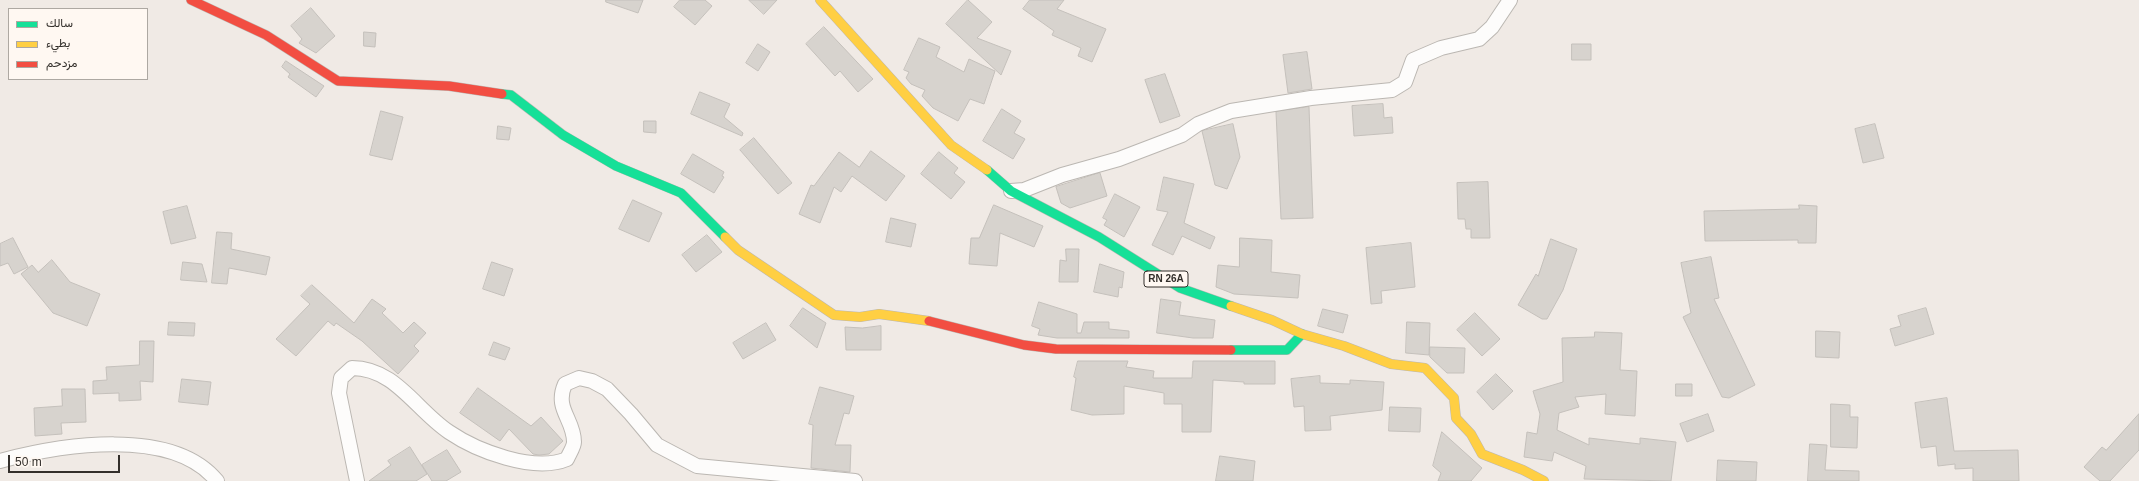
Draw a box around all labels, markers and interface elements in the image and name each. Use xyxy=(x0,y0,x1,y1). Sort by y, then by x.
legend xyxy=(8,8,148,80)
text: سالك xyxy=(46,16,73,30)
text: بطيء xyxy=(46,36,70,50)
text: مزدحم xyxy=(46,56,77,70)
road number: RN 26A xyxy=(1144,271,1188,287)
scale bar xyxy=(10,447,122,473)
text: 50 m xyxy=(15,455,42,469)

